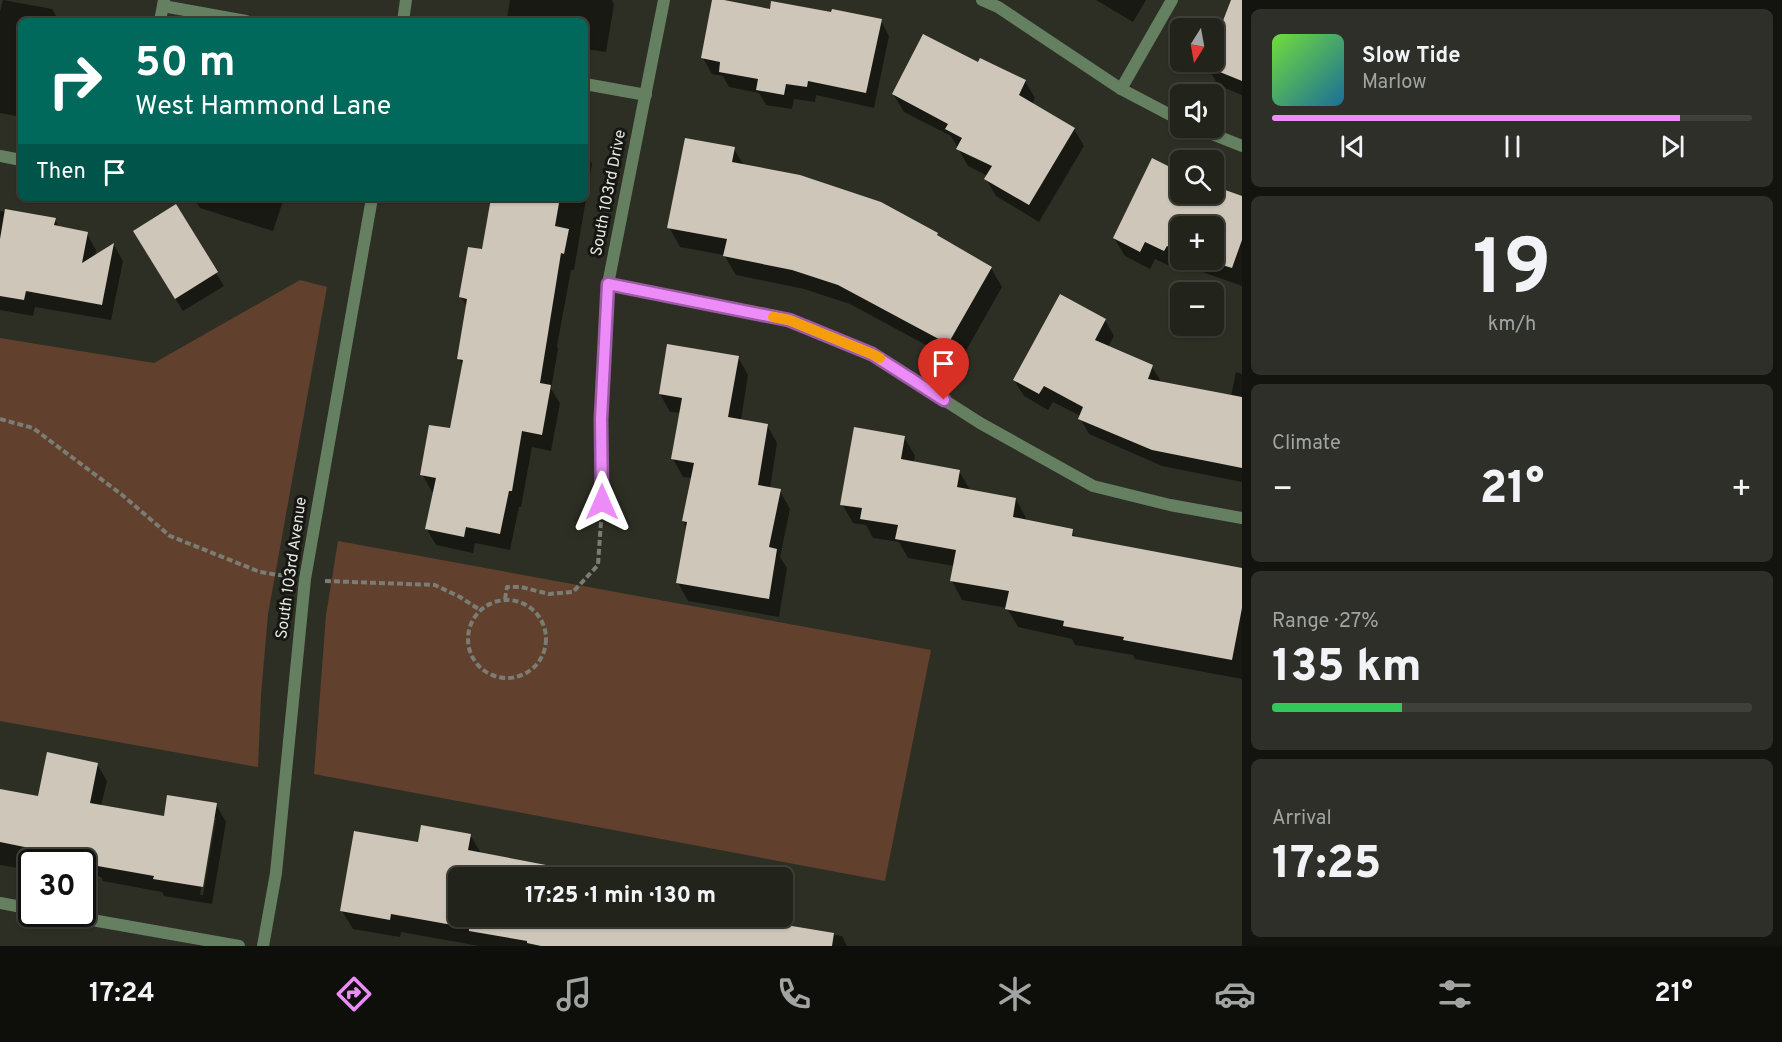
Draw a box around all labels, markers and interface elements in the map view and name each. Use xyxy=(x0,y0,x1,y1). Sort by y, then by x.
north arrow xyxy=(1170,18,1224,72)
map controls xyxy=(1170,18,1224,336)
text: 50 m xyxy=(135,38,236,91)
icon: right xyxy=(36,42,114,120)
text: Slow Tide xyxy=(1362,43,1461,70)
text: Marlow xyxy=(1362,70,1426,96)
button: sound xyxy=(1170,84,1224,138)
text: West Hammond Lane xyxy=(135,90,391,124)
street label: South 103rd Drive xyxy=(587,128,631,258)
icon: previous xyxy=(1336,130,1369,163)
icon: pause xyxy=(1496,130,1529,163)
icon: next xyxy=(1656,130,1689,163)
button: search xyxy=(1170,150,1224,204)
icon: arrive xyxy=(98,156,131,189)
text: Then xyxy=(36,159,86,186)
button: + xyxy=(1170,216,1224,270)
text: 19 xyxy=(1472,223,1552,322)
button: − xyxy=(1170,282,1224,336)
text: km/h xyxy=(1488,312,1536,338)
pin xyxy=(918,338,969,400)
icon: arrive xyxy=(927,347,960,380)
text: Climate xyxy=(1272,431,1341,457)
text: 21° xyxy=(1480,462,1544,519)
position arrow xyxy=(570,470,634,534)
text: − xyxy=(1272,470,1293,512)
text: + xyxy=(1731,470,1752,512)
street label: South 103rd Avenue xyxy=(272,496,312,640)
text: Range · 27% xyxy=(1272,609,1379,635)
text: 135 km xyxy=(1272,640,1422,697)
text: Arrival xyxy=(1272,806,1332,832)
text: 17:25 xyxy=(1272,837,1381,894)
speed limit sign: 30 xyxy=(18,849,96,927)
text: 17:25 · 1 min · 130 m xyxy=(525,883,716,910)
icon: directions xyxy=(333,973,375,1015)
icon: music xyxy=(553,973,595,1015)
icon: phone xyxy=(773,973,815,1015)
icon: climate xyxy=(994,973,1036,1015)
icon: car xyxy=(1214,973,1256,1015)
icon: filters xyxy=(1434,973,1476,1015)
text: 17:24 xyxy=(89,977,155,1011)
text: 21° xyxy=(1654,977,1693,1011)

